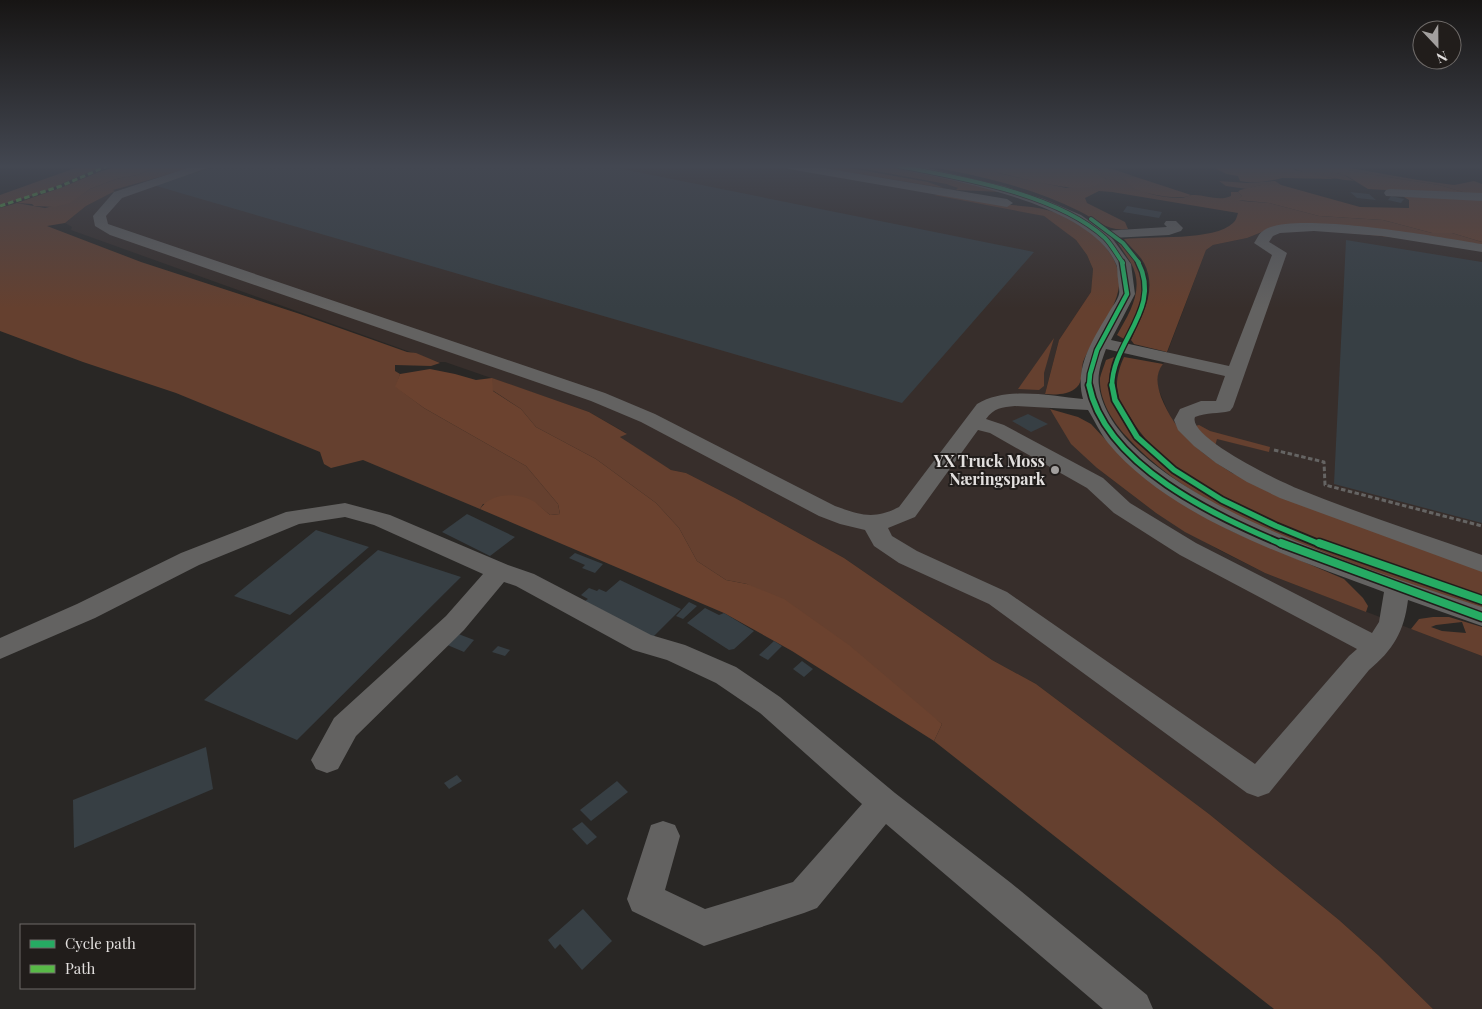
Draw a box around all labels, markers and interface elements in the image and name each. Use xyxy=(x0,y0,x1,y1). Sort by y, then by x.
north arrow xyxy=(1412,20,1462,70)
text: N xyxy=(1434,47,1450,68)
place label: YX Truck Moss Næringspark xyxy=(933,450,1046,489)
marker: YX Truck Moss Næringspark xyxy=(1049,464,1061,476)
legend xyxy=(20,924,195,989)
text: Cycle path xyxy=(65,933,136,953)
text: Path xyxy=(65,958,95,978)

